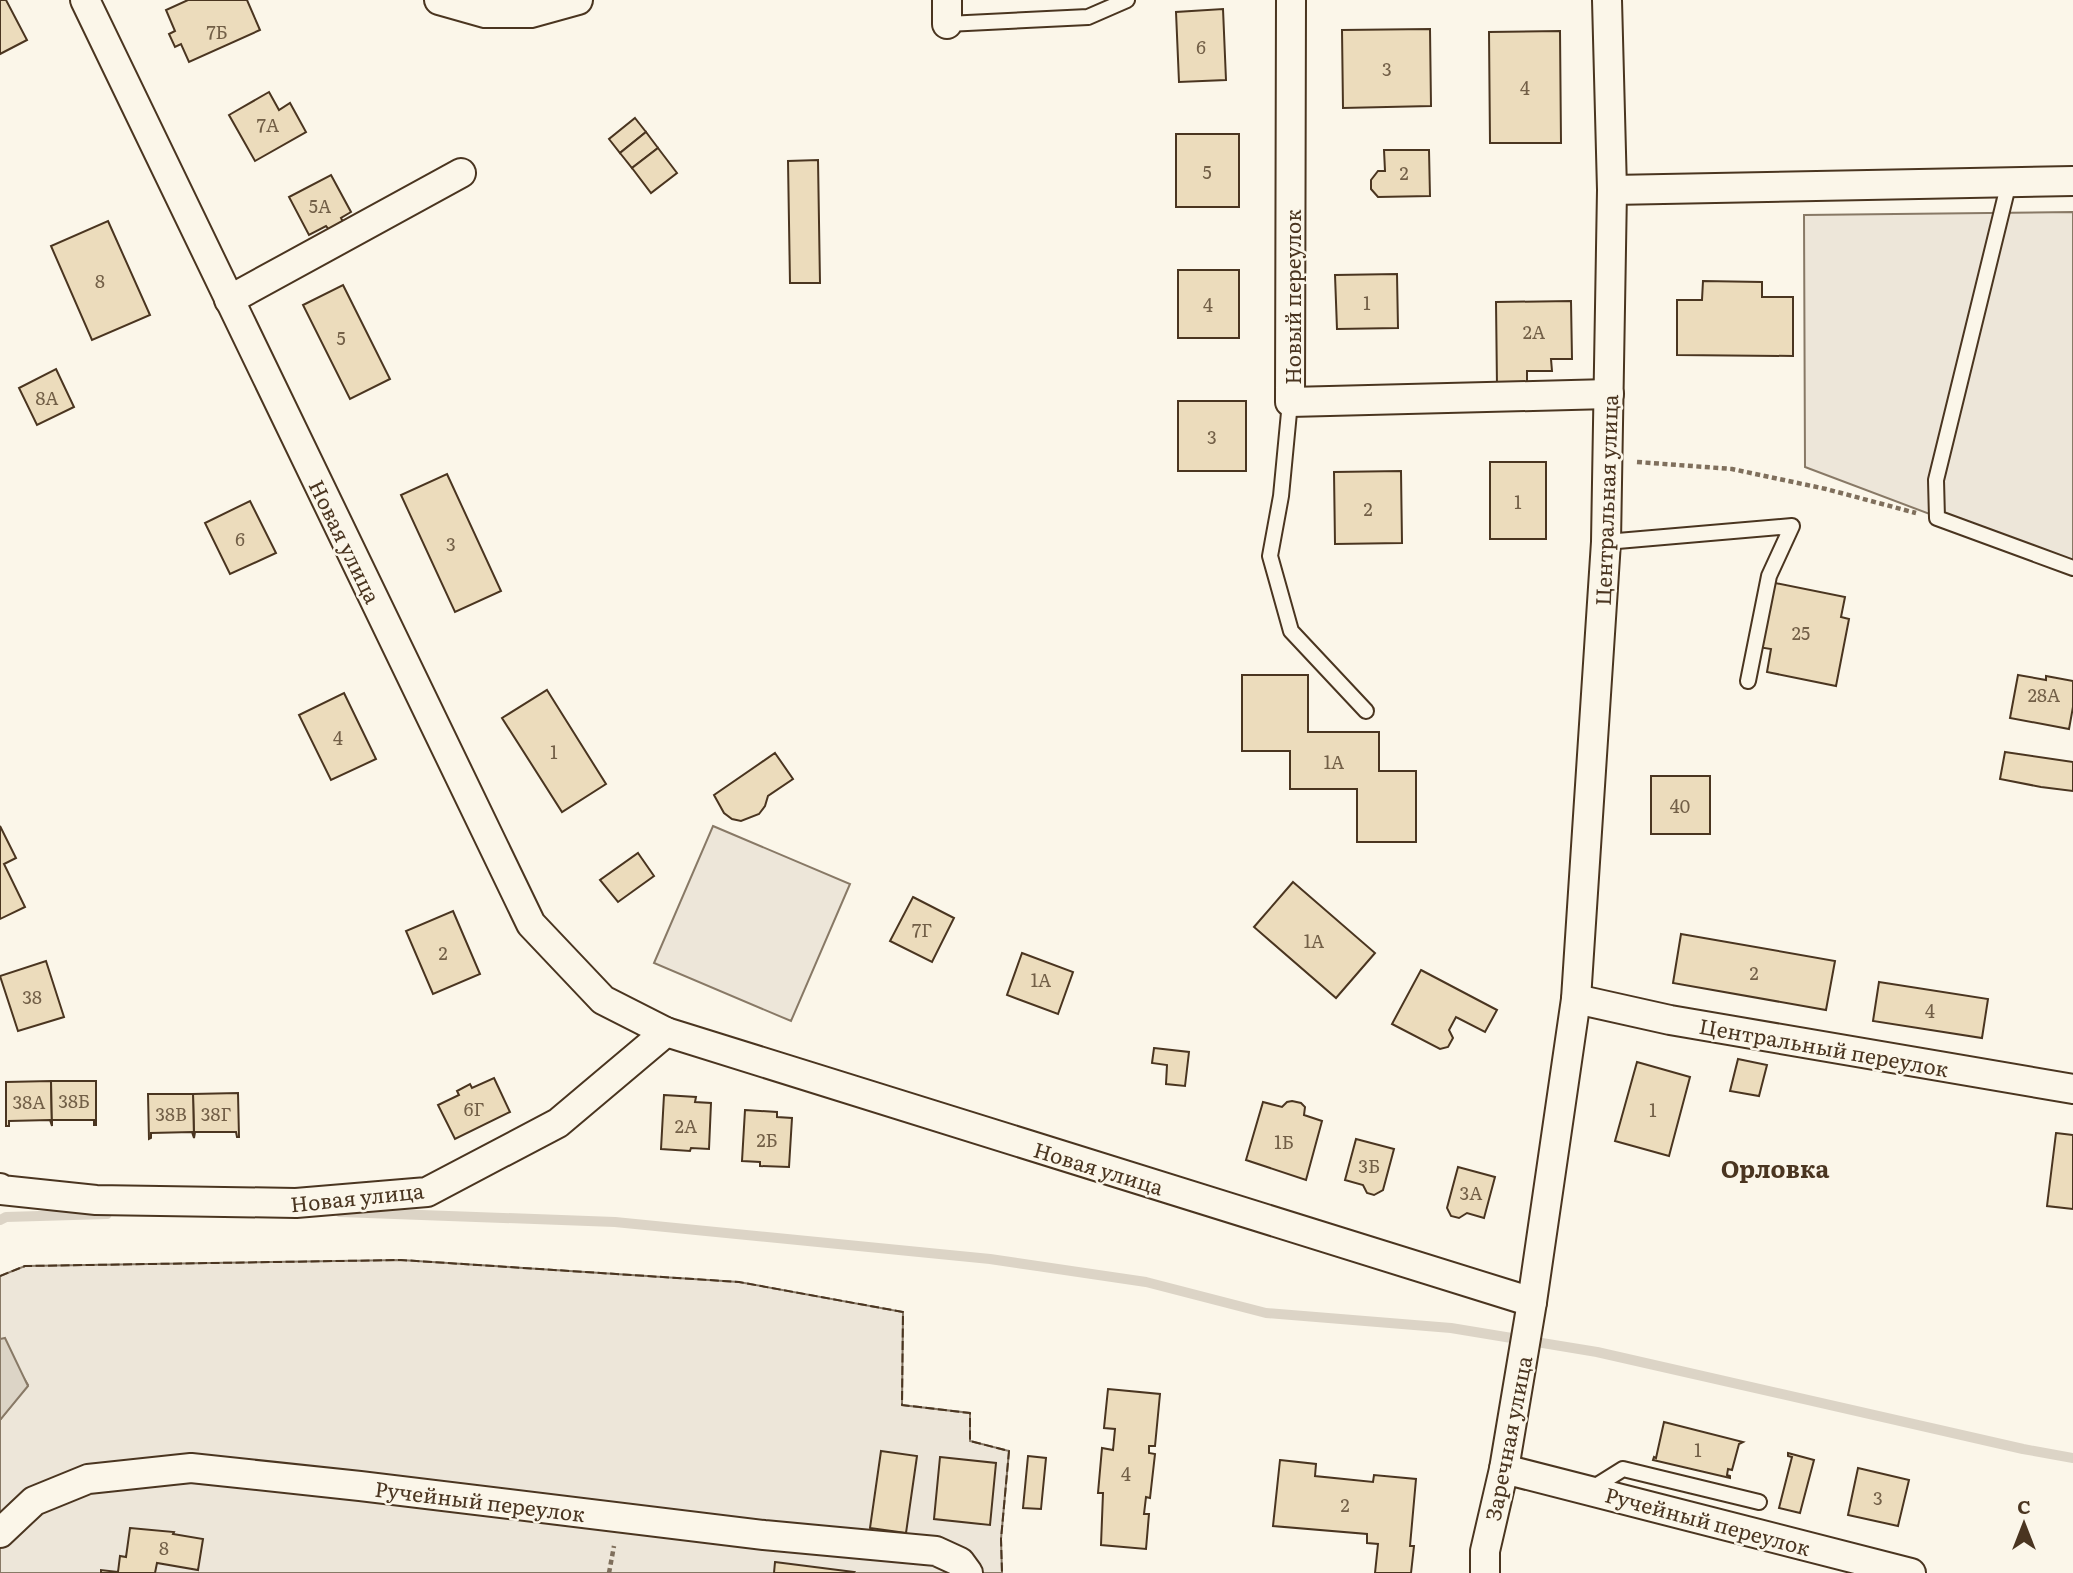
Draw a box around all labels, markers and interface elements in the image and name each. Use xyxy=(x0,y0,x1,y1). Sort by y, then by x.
house number: 7Б xyxy=(206,18,228,45)
house number: 6 xyxy=(1196,33,1206,60)
house number: 3 xyxy=(1382,55,1392,82)
house number: 4 xyxy=(1520,74,1530,101)
house number: 7А xyxy=(257,111,279,138)
house number: 5 xyxy=(1202,158,1212,185)
house number: 2 xyxy=(1399,159,1409,186)
house number: 5А xyxy=(309,192,331,219)
street label: Новый переулок xyxy=(1276,209,1307,385)
house number: 8 xyxy=(95,267,105,294)
house number: 1 xyxy=(1363,289,1371,316)
house number: 4 xyxy=(1203,291,1213,318)
house number: 2А xyxy=(1523,318,1545,345)
house number: 5 xyxy=(336,324,346,351)
house number: 8А xyxy=(35,384,59,411)
street label: Центральная улица xyxy=(1586,393,1624,606)
house number: 3 xyxy=(1207,423,1217,450)
street label: Новая улица xyxy=(303,474,390,609)
house number: 1 xyxy=(1514,488,1522,515)
house number: 2 xyxy=(1363,495,1373,522)
house number: 6 xyxy=(235,525,245,552)
house number: 3 xyxy=(446,530,456,557)
house number: 25 xyxy=(1792,619,1810,646)
house number: 28А xyxy=(2028,681,2060,708)
house number: 4 xyxy=(333,724,343,751)
house number: 1 xyxy=(550,738,558,765)
house number: 1А xyxy=(1324,748,1344,775)
house number: 40 xyxy=(1670,792,1690,819)
house number: 7Г xyxy=(912,916,932,943)
house number: 1А xyxy=(1304,927,1324,954)
house number: 2 xyxy=(438,939,448,966)
house number: 2 xyxy=(1749,959,1759,986)
house number: 1А xyxy=(1031,966,1051,993)
house number: 38 xyxy=(22,983,42,1010)
house number: 4 xyxy=(1925,997,1935,1024)
street label: Центральный переулок xyxy=(1697,1009,1952,1083)
house number: 38Б xyxy=(58,1087,90,1114)
house number: 38А xyxy=(13,1088,45,1115)
house number: 6Г xyxy=(464,1095,484,1122)
house number: 1 xyxy=(1649,1096,1657,1123)
house number: 38В xyxy=(155,1100,187,1127)
house number: 38Г xyxy=(201,1100,231,1127)
house number: 2А xyxy=(675,1112,697,1139)
house number: 2Б xyxy=(756,1126,778,1153)
house number: 1Б xyxy=(1274,1128,1294,1155)
street label: Новая улица xyxy=(1030,1133,1168,1202)
district label: Орловка xyxy=(1721,1150,1829,1185)
house number: 3Б xyxy=(1358,1152,1380,1179)
street label: Новая улица xyxy=(289,1173,426,1218)
house number: 3А xyxy=(1460,1179,1483,1206)
street label: Заречная улица xyxy=(1476,1352,1538,1523)
house number: 1 xyxy=(1694,1436,1702,1463)
house number: 4 xyxy=(1121,1460,1131,1487)
street label: Ручейный переулок xyxy=(373,1472,587,1528)
street label: Ручейный переулок xyxy=(1602,1478,1815,1562)
house number: 3 xyxy=(1873,1484,1883,1511)
north arrow xyxy=(1989,1489,2059,1559)
house number: 2 xyxy=(1340,1491,1350,1518)
text: С xyxy=(2017,1492,2031,1520)
house number: 8 xyxy=(159,1534,169,1561)

